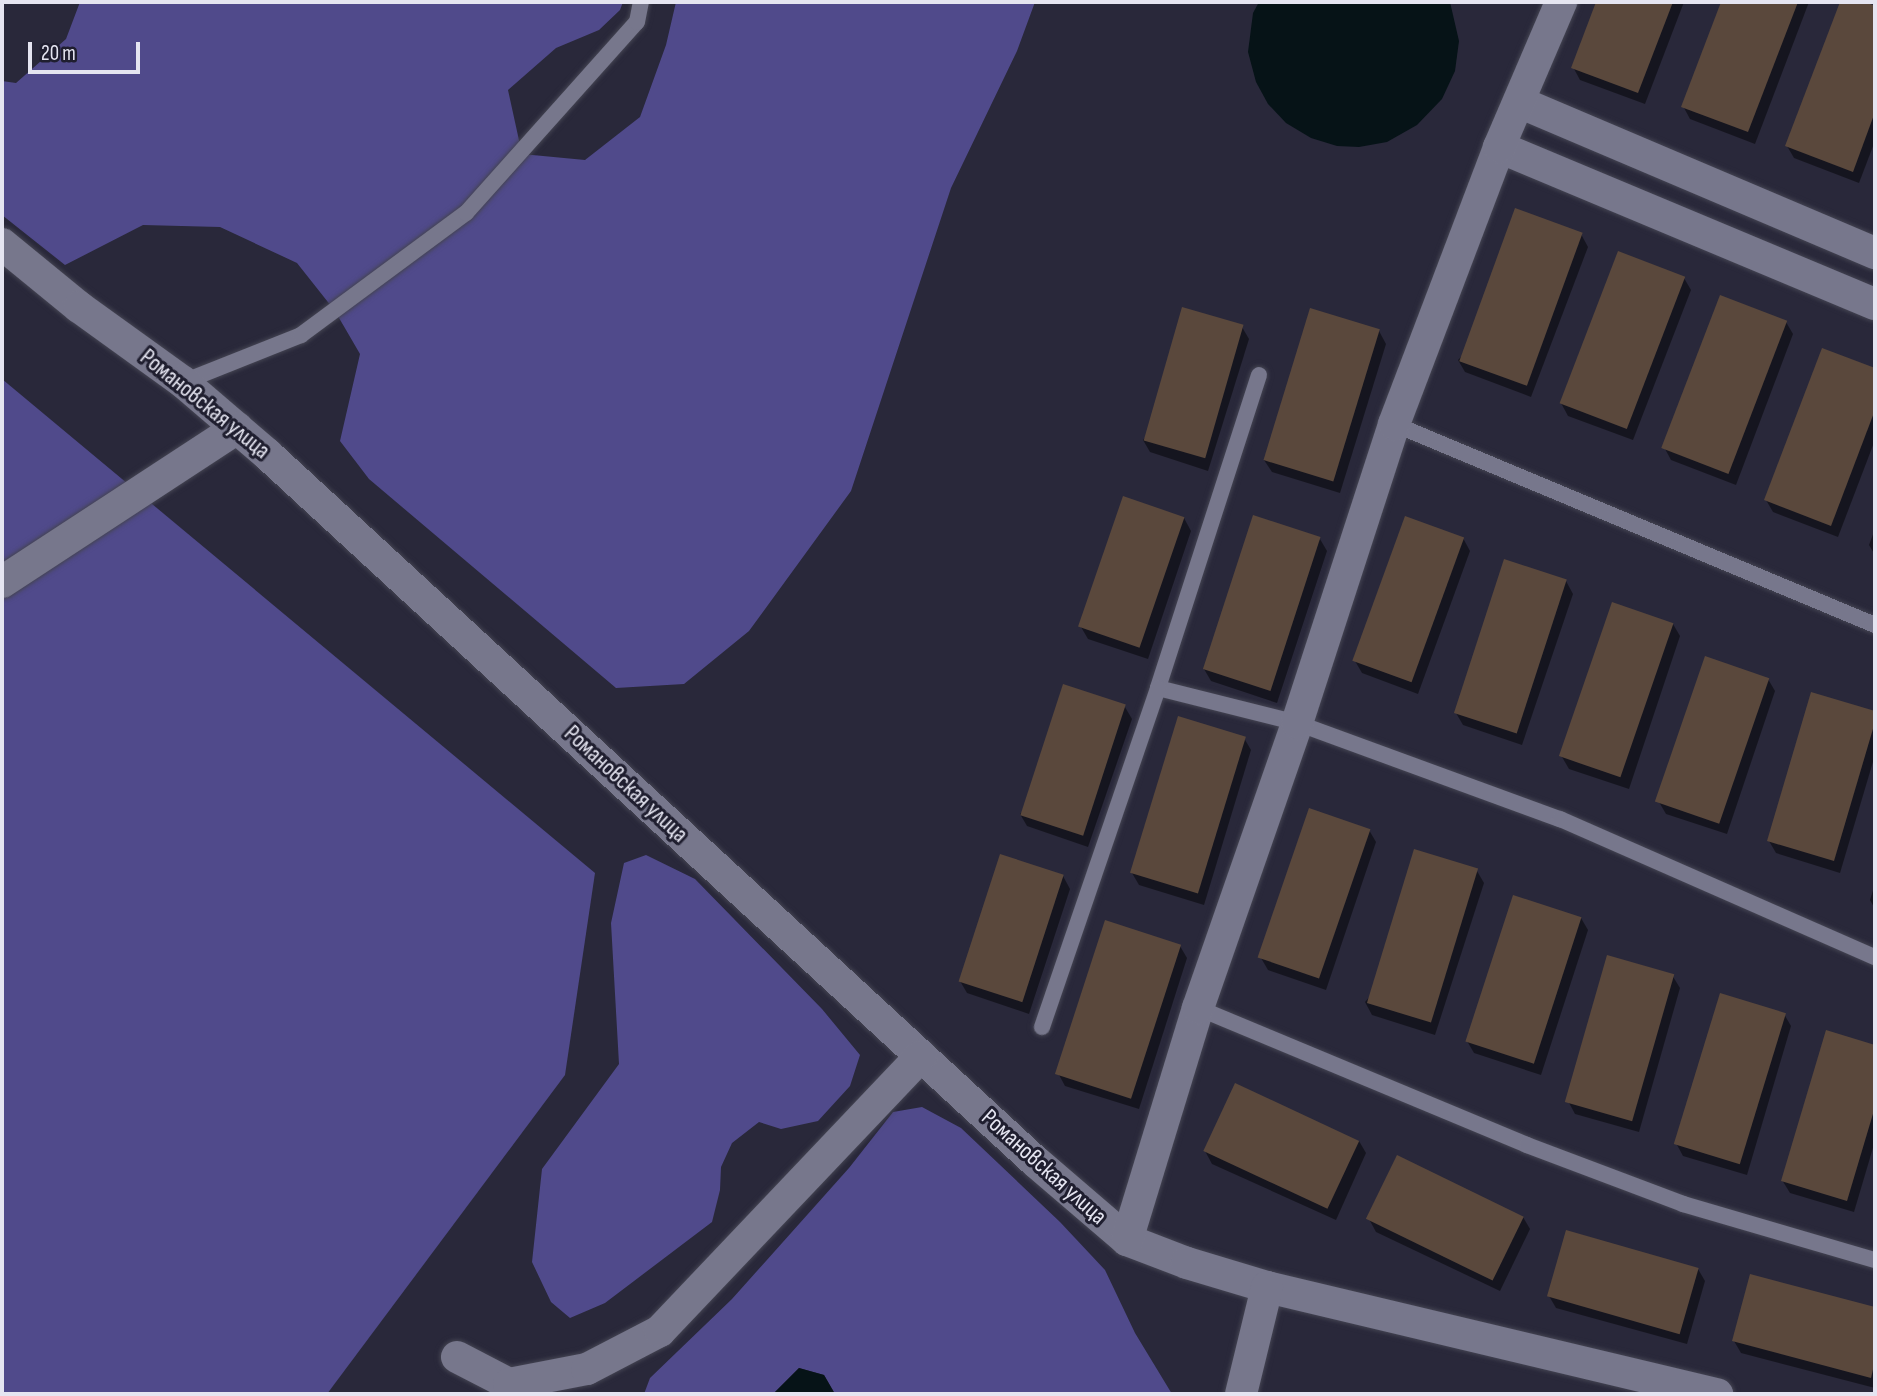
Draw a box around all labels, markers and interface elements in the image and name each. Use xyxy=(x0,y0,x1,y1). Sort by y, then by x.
scale bar xyxy=(32,28,144,72)
text: 20 m xyxy=(41,41,76,66)
street label: Романовская улица xyxy=(134,343,276,465)
street label: Романовская улица xyxy=(558,719,694,849)
street label: Романовская улица xyxy=(975,1103,1113,1231)

